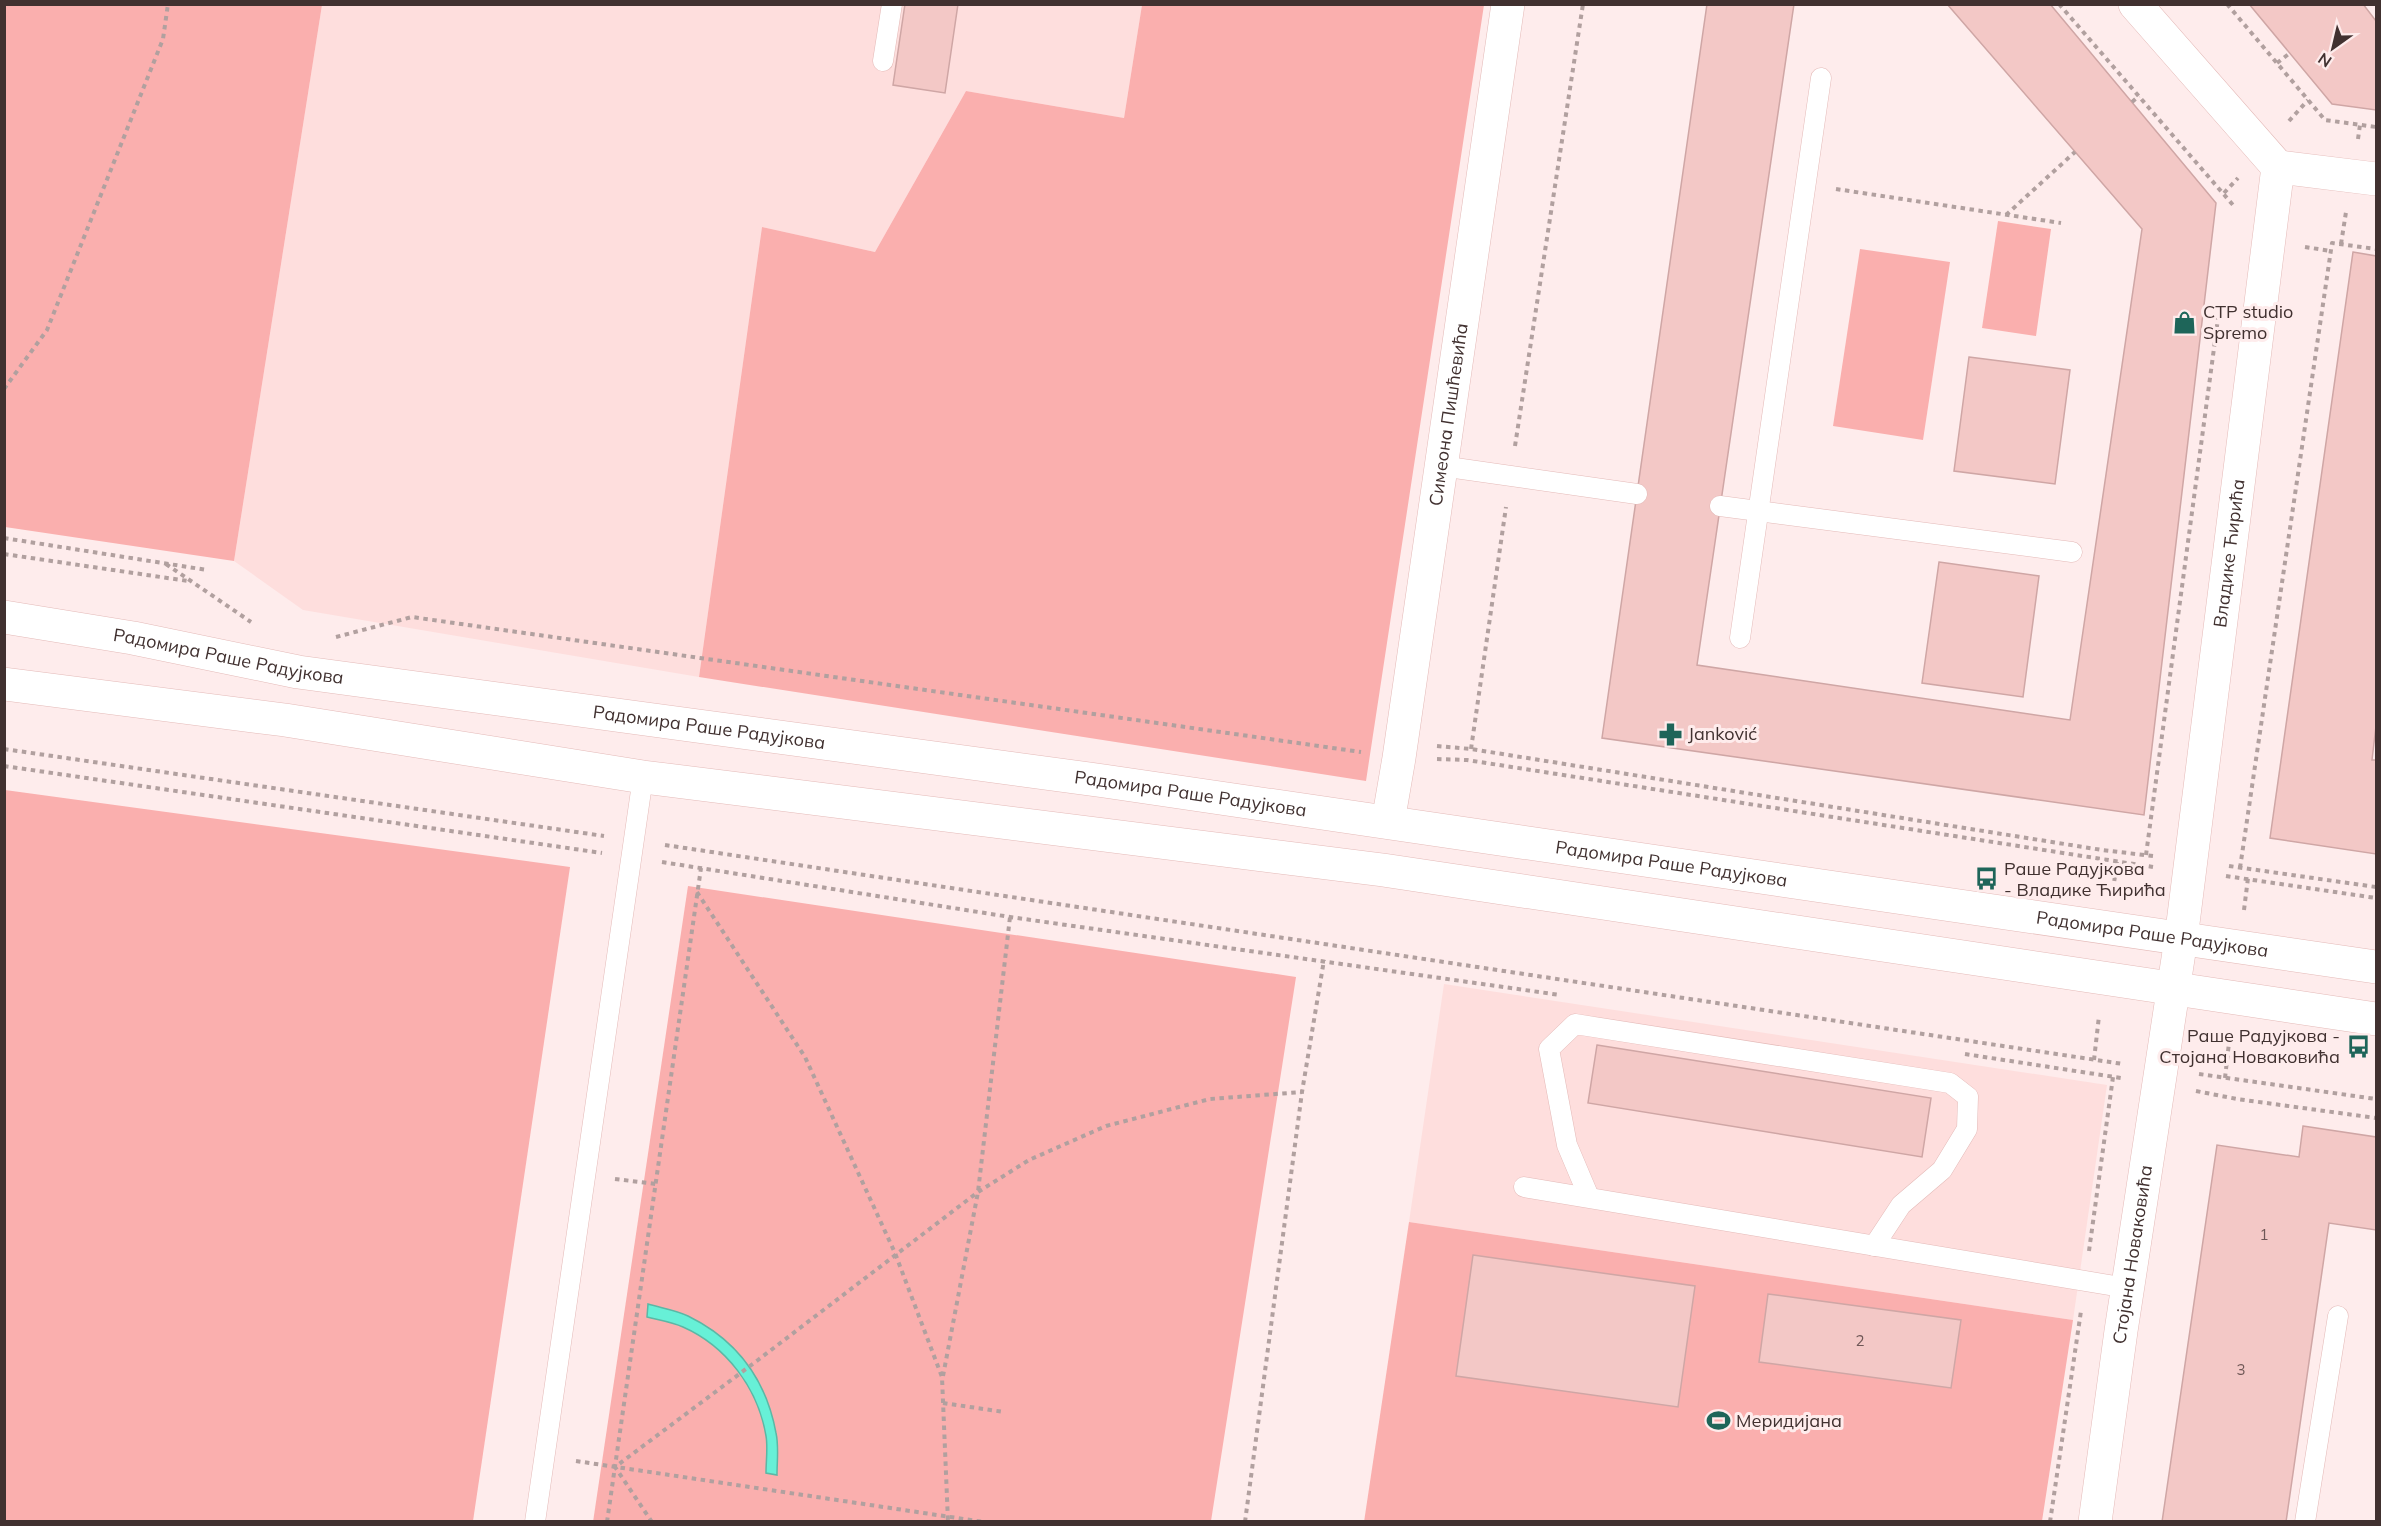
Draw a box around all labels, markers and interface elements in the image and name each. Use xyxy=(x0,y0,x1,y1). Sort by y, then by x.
north arrow xyxy=(2303,18,2363,78)
text: N xyxy=(2314,49,2335,72)
place label: CTP studio Spremo xyxy=(2203,300,2293,344)
shop icon: CTP studio Spremo xyxy=(2172,309,2198,335)
street label: Симеона Пишћевића xyxy=(1424,322,1473,507)
street label: Владике Ћирића xyxy=(2208,478,2250,629)
street label: Радомира Раше Радујкова xyxy=(112,623,345,689)
street label: Радомира Раше Радујкова xyxy=(592,700,827,754)
pharmacy icon: Janković xyxy=(1657,721,1683,747)
place label: Janković xyxy=(1688,722,1757,745)
street label: Радомира Раше Радујкова xyxy=(1073,765,1308,821)
street label: Радомира Раше Радујкова xyxy=(1554,835,1789,892)
place label: Раше Радујкова - Владике Ћирића xyxy=(2004,857,2166,901)
bus stop icon: Раше Радујкова - Владике Ћирића xyxy=(1973,866,1999,892)
street label: Радомира Раше Радујкова xyxy=(2035,905,2270,962)
place label: Раше Радујкова - Стојана Новаковића xyxy=(2159,1024,2340,1068)
bus stop icon: Раше Радујкова - Стојана Новаковића xyxy=(2345,1033,2371,1059)
street label: Стојана Новаковића xyxy=(2107,1163,2157,1346)
house number: 1 xyxy=(2259,1225,2269,1244)
house number: 2 xyxy=(1855,1331,1865,1350)
house number: 3 xyxy=(2236,1360,2246,1379)
sports icon: Меридијана xyxy=(1705,1408,1731,1434)
place label: Меридијана xyxy=(1736,1409,1842,1432)

